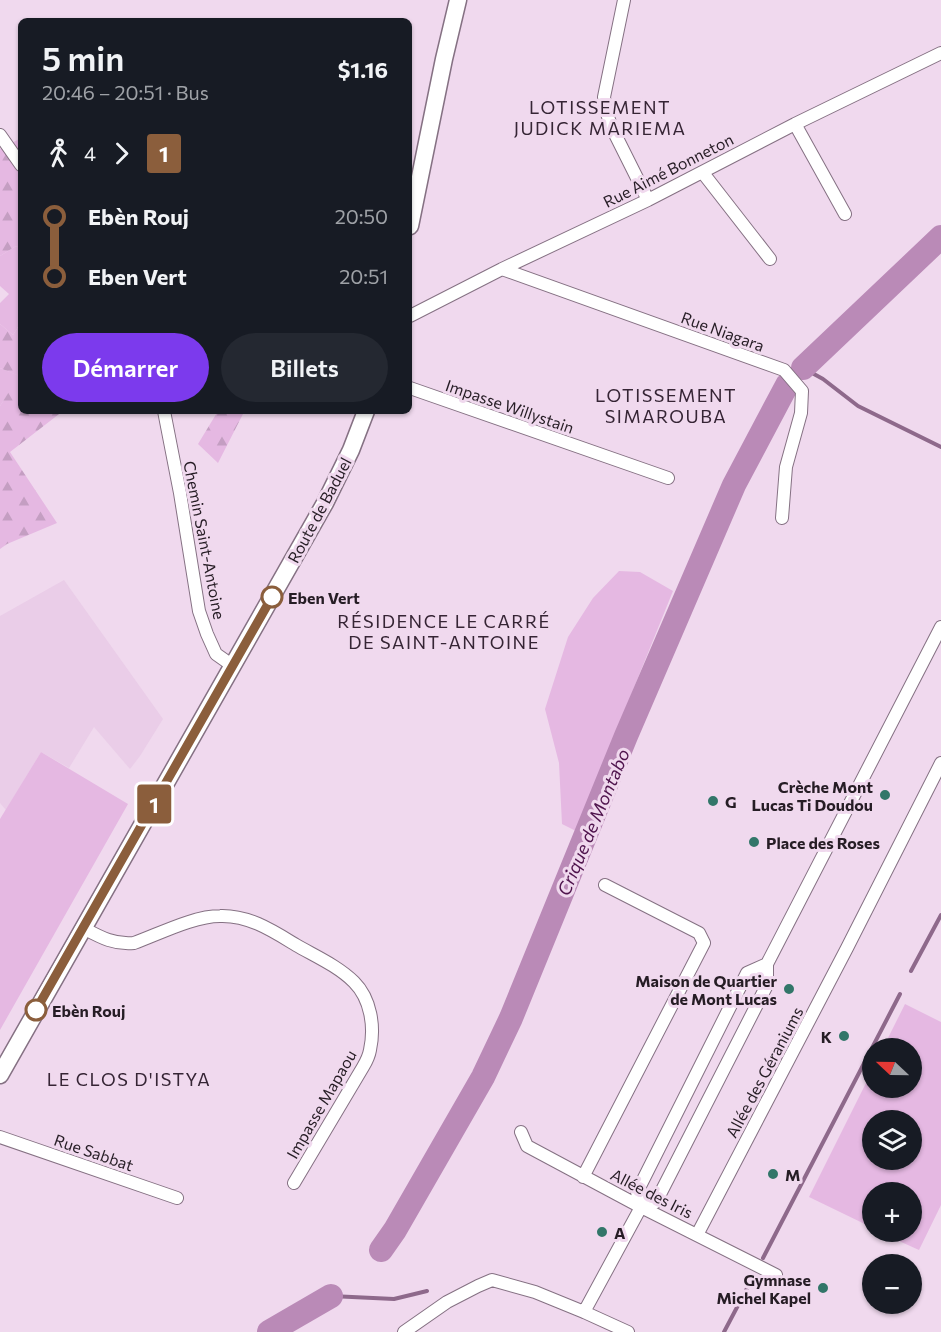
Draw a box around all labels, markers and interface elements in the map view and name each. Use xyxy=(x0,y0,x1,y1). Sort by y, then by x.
text: 5 min xyxy=(42,37,124,78)
text: $1.16 xyxy=(338,56,388,83)
text: 20:46 – 20:51 · Bus xyxy=(42,80,209,104)
district label: LOTISSEMENT JUDICK MARIEMA xyxy=(514,96,686,139)
street label: Rue Aimé Bonneton xyxy=(600,129,736,211)
icon: walk xyxy=(42,137,75,170)
icon: forward xyxy=(105,137,138,170)
text: 4 xyxy=(84,141,96,165)
text: 1 xyxy=(159,141,169,166)
text: Ebèn Rouj xyxy=(88,203,189,230)
text: 20:50 xyxy=(335,204,388,228)
text: Eben Vert xyxy=(88,263,187,290)
text: 20:51 xyxy=(339,264,388,288)
street label: Rue Niagara xyxy=(679,307,767,355)
button: Démarrer xyxy=(42,333,209,402)
button: Billets xyxy=(221,333,388,402)
street label: Impasse Willystain xyxy=(443,375,577,437)
district label: LOTISSEMENT SIMAROUBA xyxy=(595,384,737,427)
street label: Route de Baduel xyxy=(283,454,355,566)
street label: Chemin Saint-Antoine xyxy=(180,459,230,621)
marker: Eben Vert xyxy=(261,586,283,608)
place label: Eben Vert xyxy=(288,588,360,607)
district label: RÉSIDENCE LE CARRÉ DE SAINT-ANTOINE xyxy=(337,610,551,653)
water label: Crique de Montabo xyxy=(552,745,634,899)
place label: Crèche Mont Lucas Ti Doudou xyxy=(752,777,873,814)
line badge: 1 xyxy=(134,784,174,824)
marker: Crèche Mont Lucas Ti Doudou xyxy=(878,788,892,802)
text: 1 xyxy=(149,792,159,817)
place label: G xyxy=(725,792,737,811)
marker: G xyxy=(706,794,720,808)
place label: Place des Roses xyxy=(766,833,880,852)
marker: Place des Roses xyxy=(747,835,761,849)
place label: Maison de Quartier de Mont Lucas xyxy=(635,971,777,1008)
marker: Maison de Quartier de Mont Lucas xyxy=(782,982,796,996)
marker: Ebèn Rouj xyxy=(25,999,47,1021)
place label: Ebèn Rouj xyxy=(52,1001,125,1020)
street label: Allée des Géraniums xyxy=(721,1003,807,1141)
place label: K xyxy=(821,1027,832,1046)
marker: K xyxy=(837,1029,851,1043)
north arrow xyxy=(862,1038,922,1098)
map controls xyxy=(862,1038,922,1314)
street label: Impasse Mapaou xyxy=(282,1046,360,1162)
district label: LE CLOS D'ISTYA xyxy=(47,1068,211,1090)
button: layers xyxy=(862,1110,922,1170)
street label: Rue Sabbat xyxy=(52,1130,137,1175)
street label: Allée des Iris xyxy=(608,1164,696,1222)
place label: M xyxy=(785,1165,800,1184)
marker: M xyxy=(766,1167,780,1181)
button: + xyxy=(862,1182,922,1242)
place label: A xyxy=(614,1223,626,1242)
marker: A xyxy=(595,1225,609,1239)
button: − xyxy=(862,1254,922,1314)
place label: Gymnase Michel Kapel xyxy=(716,1270,811,1307)
marker: Gymnase Michel Kapel xyxy=(816,1281,830,1295)

